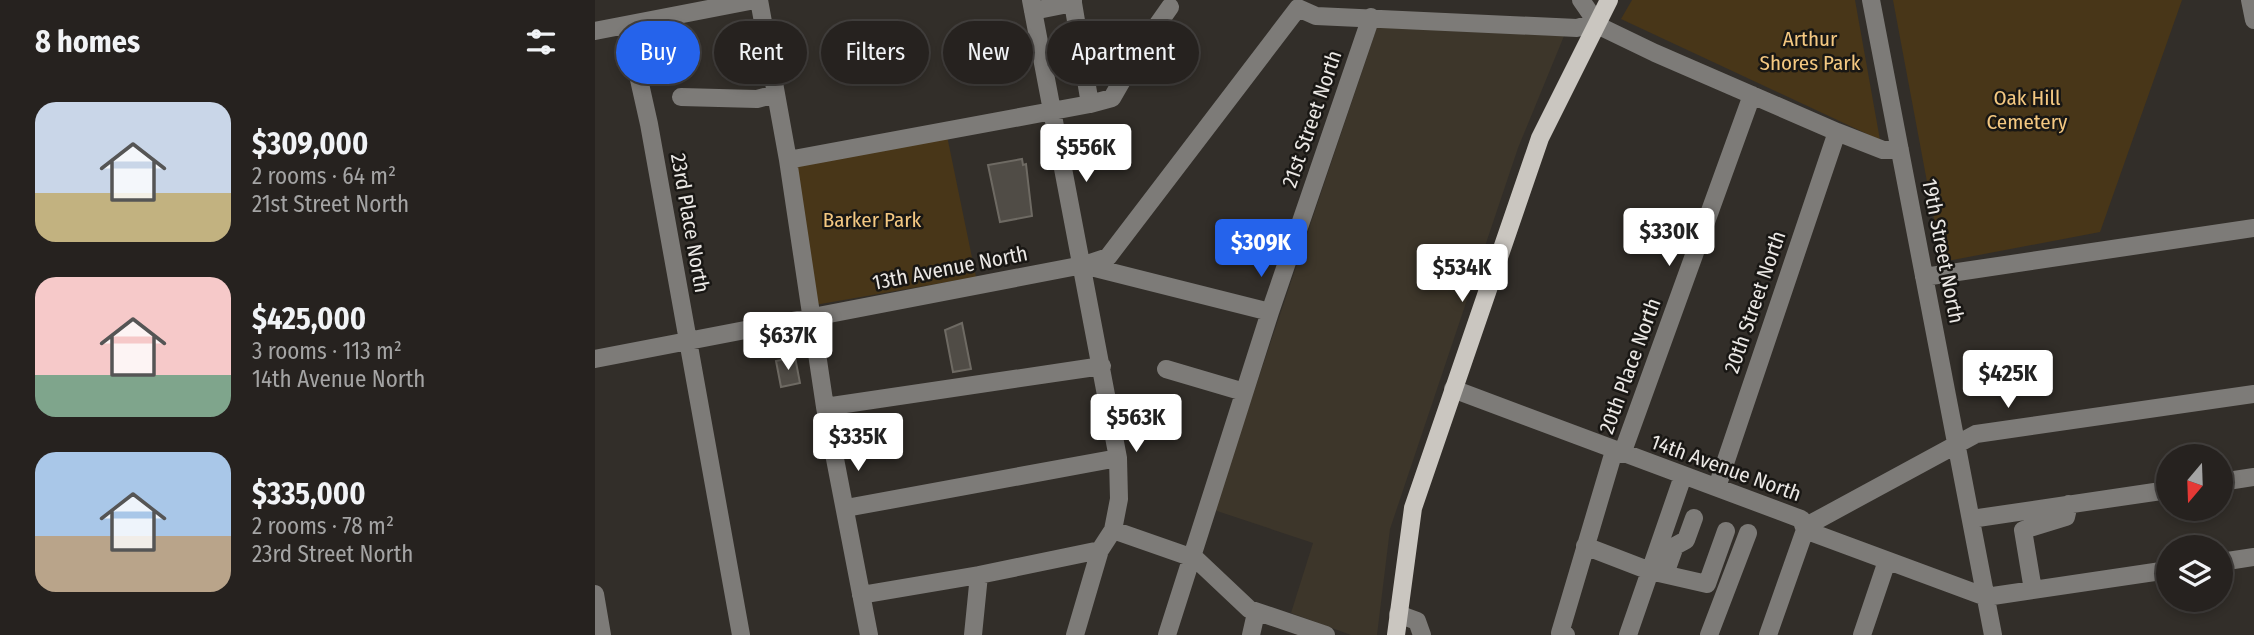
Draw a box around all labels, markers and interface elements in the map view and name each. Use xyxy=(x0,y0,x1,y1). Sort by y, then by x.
chip: Buy xyxy=(616,21,700,84)
chip: Rent xyxy=(714,21,807,84)
chip: Filters xyxy=(821,21,929,84)
chip: New xyxy=(943,21,1033,84)
chip: Apartment xyxy=(1047,21,1199,84)
icon: filters xyxy=(522,23,560,61)
text: 8 homes xyxy=(35,24,140,60)
park label: Arthur Shores Park xyxy=(1760,26,1861,76)
street label: 21st Street North xyxy=(1276,47,1348,191)
park label: Oak Hill Cemetery xyxy=(1987,85,2068,135)
pin: $556K xyxy=(1037,124,1135,184)
text: $309,000 xyxy=(252,126,368,162)
icon: home xyxy=(91,130,175,214)
text: $556K xyxy=(1056,133,1116,161)
street label: 23rd Place North xyxy=(665,151,715,295)
text: 2 rooms · 64 m² xyxy=(252,162,396,190)
street label: 19th Street North xyxy=(1916,176,1970,326)
text: 21st Street North xyxy=(252,190,409,218)
park label: Barker Park xyxy=(823,207,922,233)
pin: $330K xyxy=(1620,208,1718,268)
text: $330K xyxy=(1639,217,1699,245)
pin: $309K xyxy=(1212,219,1310,279)
street label: 20th Street North xyxy=(1719,227,1791,377)
text: $309K xyxy=(1231,228,1291,256)
street label: 13th Avenue North xyxy=(870,240,1030,296)
pin: $534K xyxy=(1413,244,1511,304)
text: $534K xyxy=(1433,253,1491,281)
street label: 20th Place North xyxy=(1593,295,1667,437)
text: $425,000 xyxy=(252,301,366,337)
icon: home xyxy=(91,305,175,389)
pin: $637K xyxy=(739,312,837,372)
text: $637K xyxy=(759,321,817,349)
text: 3 rooms · 113 m² xyxy=(252,337,402,365)
pin: $425K xyxy=(1959,350,2057,410)
text: $425K xyxy=(1979,359,2037,387)
text: 14th Avenue North xyxy=(252,365,425,393)
pin: $563K xyxy=(1087,394,1185,454)
text: $563K xyxy=(1107,403,1165,431)
pin: $335K xyxy=(809,414,907,473)
text: $335K xyxy=(829,422,887,450)
street label: 14th Avenue North xyxy=(1647,429,1805,507)
north arrow xyxy=(2156,444,2233,522)
map controls xyxy=(2156,444,2233,612)
text: $335,000 xyxy=(252,476,366,512)
icon: home xyxy=(91,480,175,564)
text: 2 rooms · 78 m² xyxy=(252,512,394,540)
button: layers xyxy=(2156,535,2233,612)
text: 23rd Street North xyxy=(252,540,413,568)

